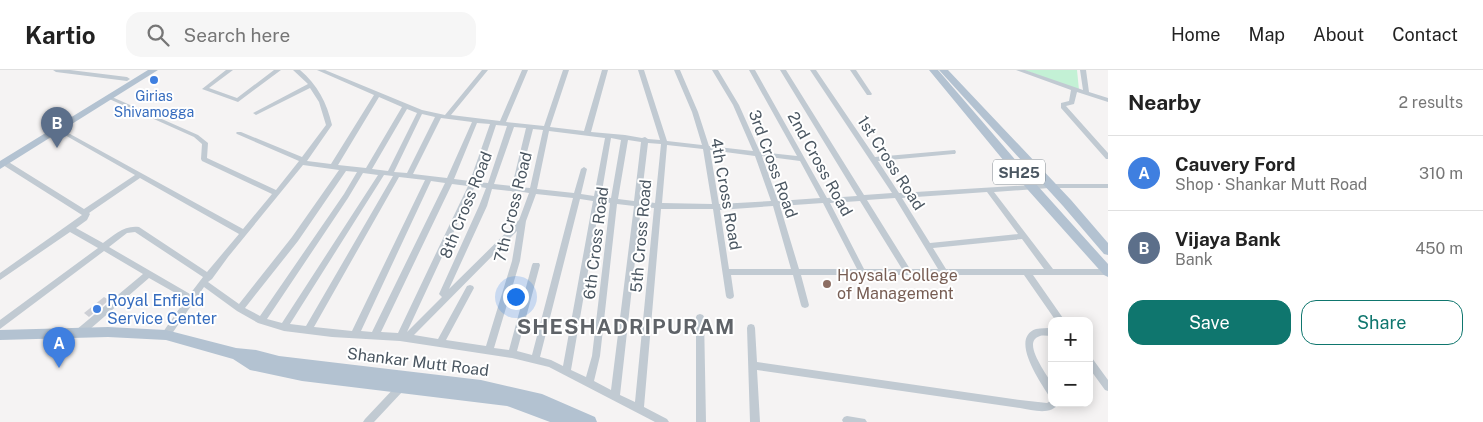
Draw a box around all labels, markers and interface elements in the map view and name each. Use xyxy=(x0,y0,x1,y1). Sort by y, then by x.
search box xyxy=(126,12,476,57)
text: Kartio xyxy=(25,21,96,49)
icon: search xyxy=(144,21,172,49)
text: Search here xyxy=(184,24,290,46)
text: Home xyxy=(1171,24,1221,45)
text: Map xyxy=(1249,24,1285,45)
text: About xyxy=(1313,24,1364,45)
text: Contact xyxy=(1392,24,1458,45)
marker: Girias Shivamogga xyxy=(148,74,160,86)
place label: Girias Shivamogga xyxy=(114,88,194,120)
text: Nearby xyxy=(1128,90,1201,115)
text: 2 results xyxy=(1398,93,1463,112)
pin: B xyxy=(41,107,73,148)
street label: 3rd Cross Road xyxy=(745,107,801,221)
street label: 2nd Cross Road xyxy=(784,109,856,219)
street label: 1st Cross Road xyxy=(853,112,929,214)
street label: 4th Cross Road xyxy=(707,137,745,251)
street label: 8th Cross Road xyxy=(436,149,496,261)
street label: 7th Cross Road xyxy=(490,150,536,264)
text: Cauvery Ford xyxy=(1175,153,1295,175)
road number: SH25 xyxy=(993,160,1045,184)
text: A xyxy=(1138,164,1150,183)
text: 310 m xyxy=(1419,164,1463,183)
text: Shop · Shankar Mutt Road xyxy=(1175,175,1367,194)
street label: 5th Cross Road xyxy=(627,179,655,293)
street label: 6th Cross Road xyxy=(580,186,612,300)
text: Vijaya Bank xyxy=(1175,228,1281,250)
text: B xyxy=(1139,239,1149,258)
text: 450 m xyxy=(1415,239,1463,258)
text: Bank xyxy=(1175,250,1213,269)
place label: Hoysala College of Management xyxy=(837,266,958,303)
marker: Hoysala College of Management xyxy=(821,278,833,290)
your location xyxy=(503,284,529,310)
place label: Royal Enfield Service Center xyxy=(107,291,217,328)
button: Save xyxy=(1128,300,1291,345)
button: Share xyxy=(1301,300,1463,345)
marker: Royal Enfield Service Center xyxy=(91,303,103,315)
district label: SHESHADRIPURAM xyxy=(517,314,735,339)
map controls xyxy=(1048,317,1093,407)
button: + xyxy=(1048,317,1093,362)
pin: A xyxy=(43,327,75,368)
street label: Shankar Mutt Road xyxy=(346,344,490,380)
button: − xyxy=(1048,362,1093,407)

